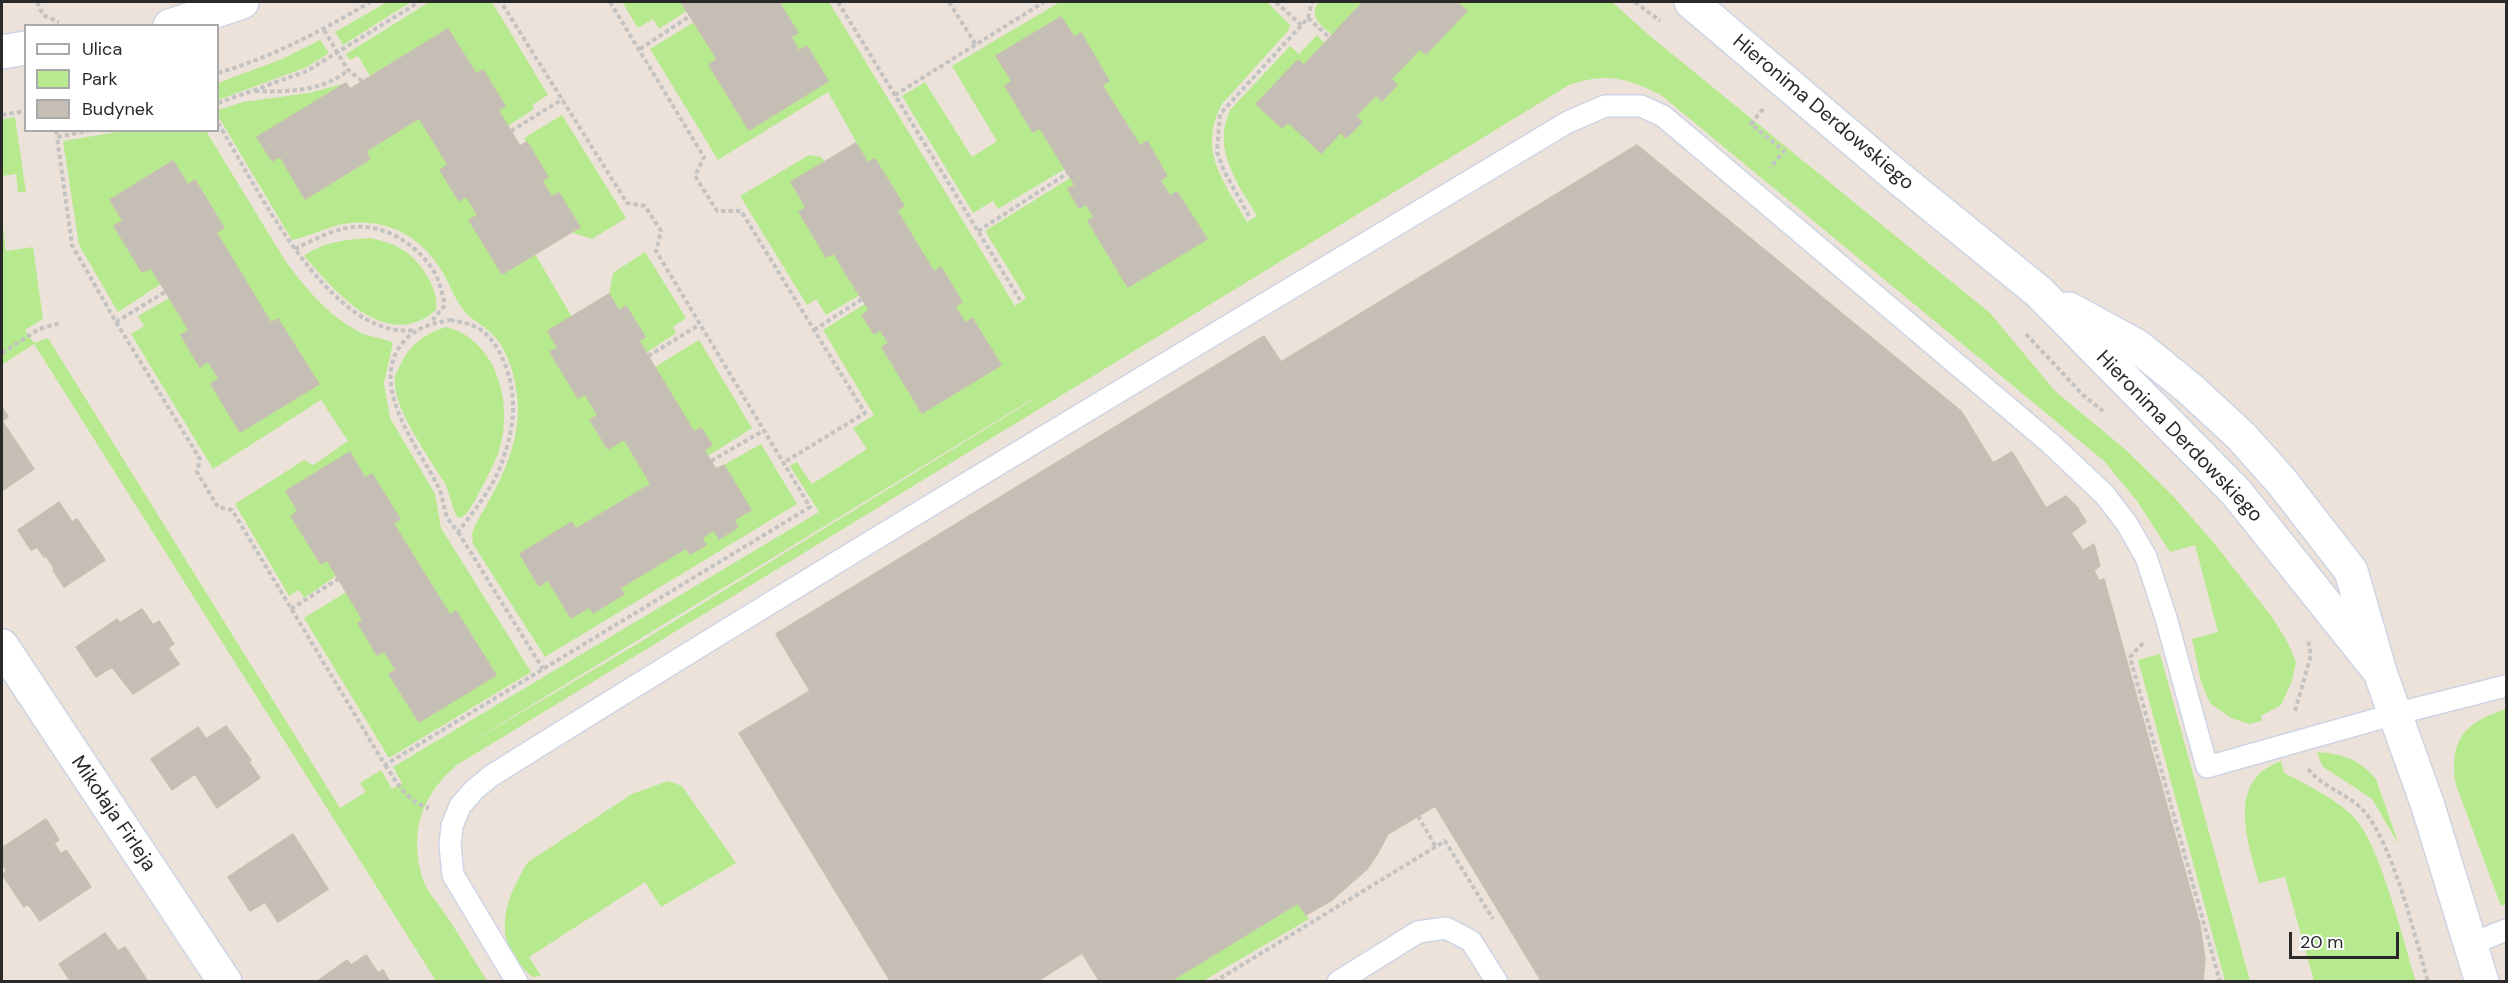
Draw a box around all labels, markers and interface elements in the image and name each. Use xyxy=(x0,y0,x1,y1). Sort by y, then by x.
legend xyxy=(24,24,219,132)
street label: Hieronima Derdowskiego xyxy=(1727,30,1919,196)
text: Ulica xyxy=(82,37,122,61)
text: Park xyxy=(82,67,118,91)
text: Budynek xyxy=(82,97,154,121)
street label: Hieronima Derdowskiego xyxy=(2091,346,2267,528)
street label: Mikołaja Firleja xyxy=(66,752,160,876)
scale bar xyxy=(2292,920,2402,958)
text: 20 m xyxy=(2300,930,2343,954)

